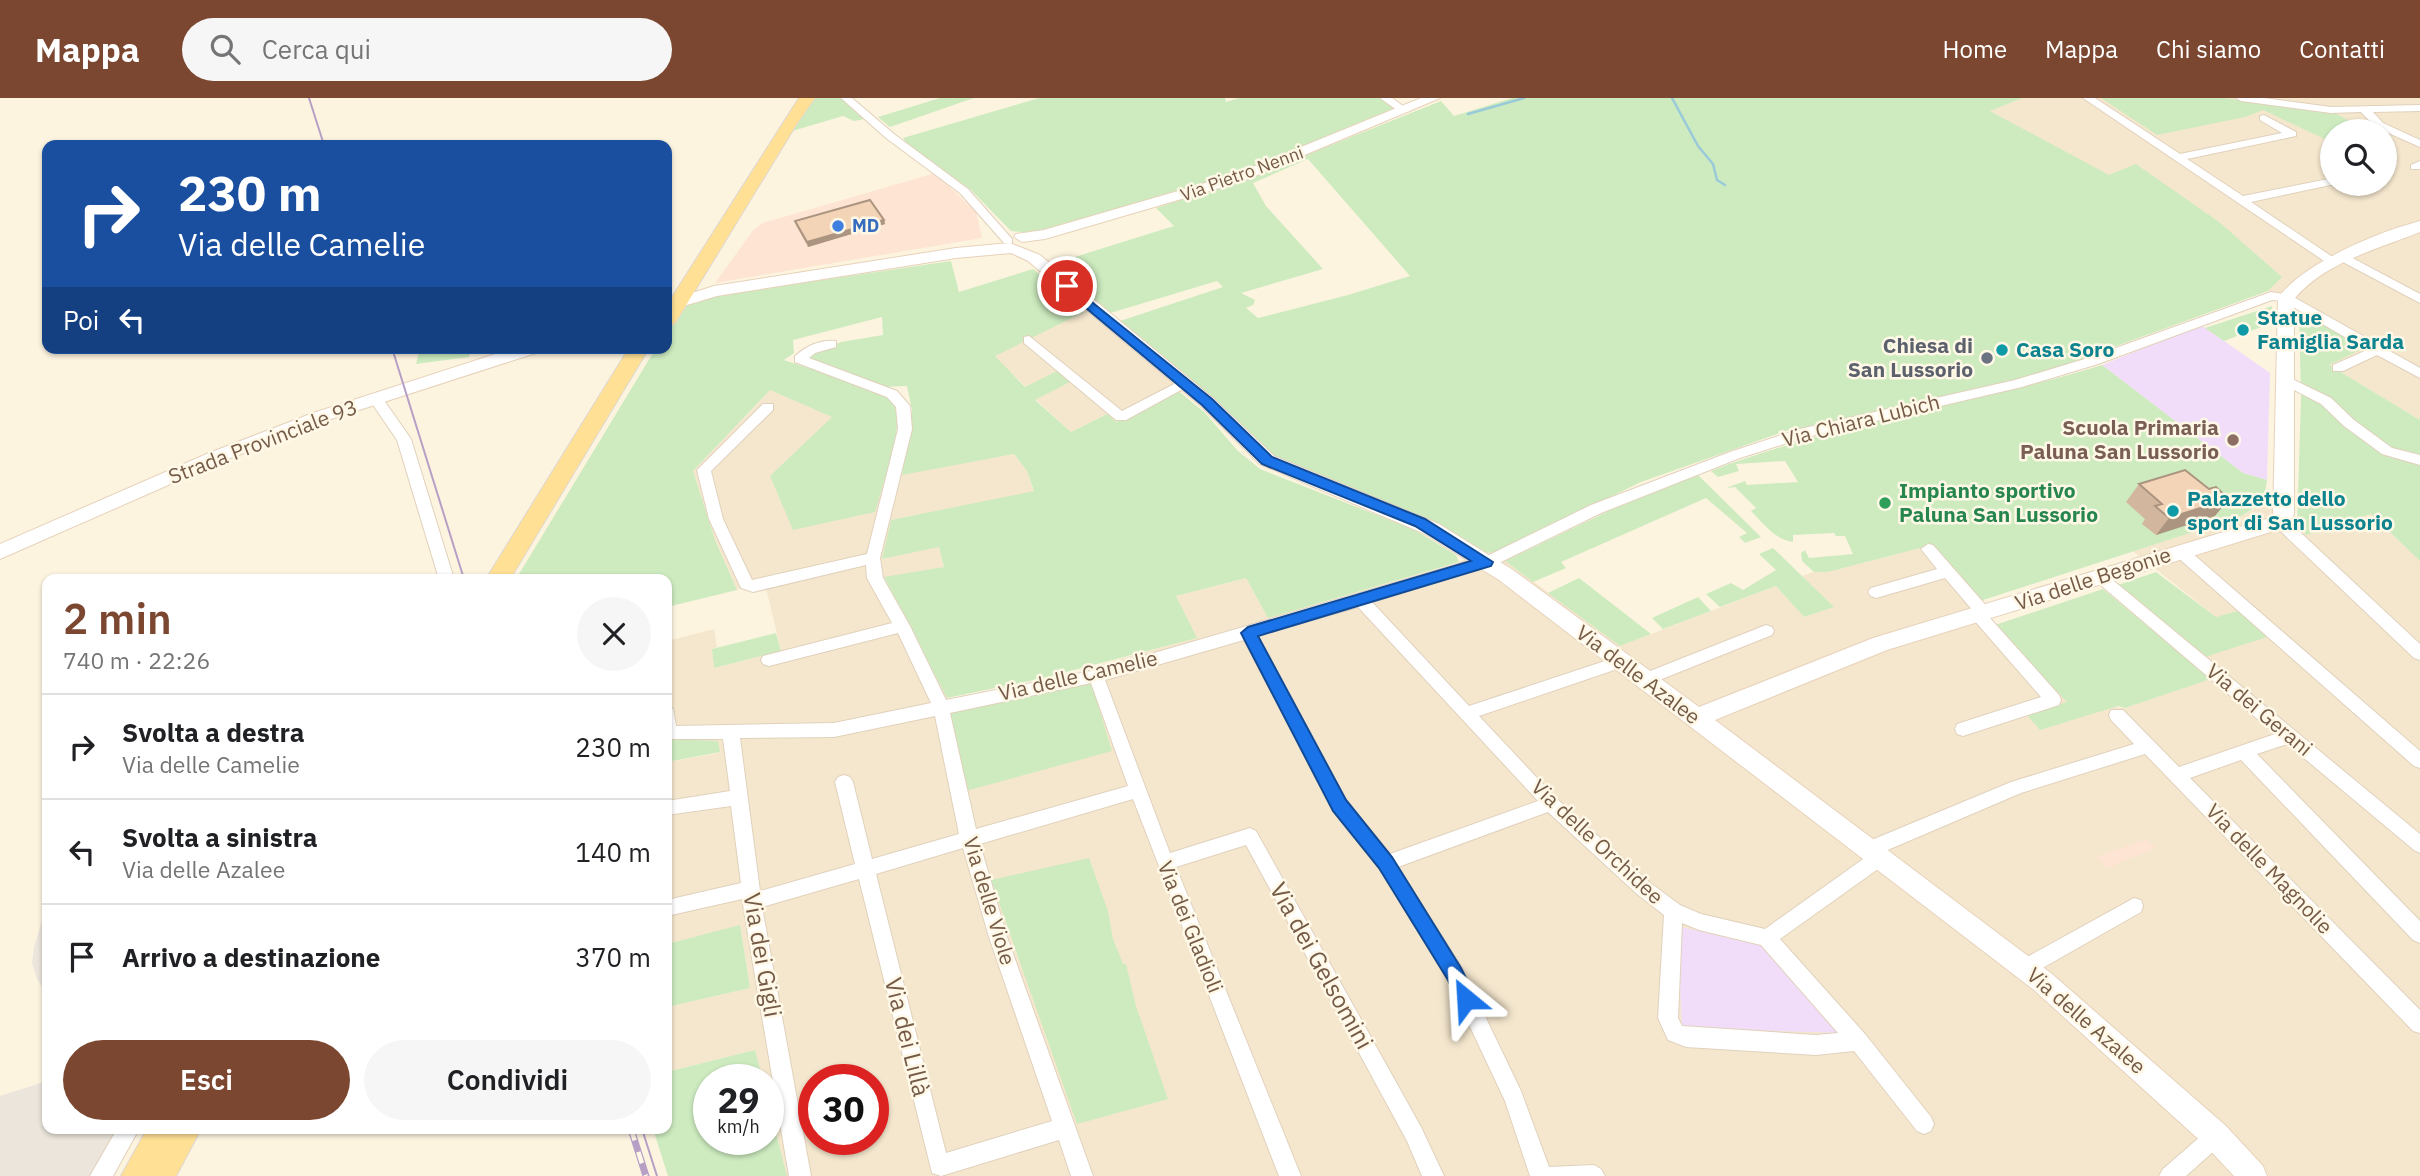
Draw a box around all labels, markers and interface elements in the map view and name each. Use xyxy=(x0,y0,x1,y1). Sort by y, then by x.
search box xyxy=(182,18,672,81)
text: Mappa xyxy=(35,28,140,71)
icon: search xyxy=(206,30,244,68)
text: Cerca qui xyxy=(262,32,371,66)
text: Home xyxy=(1943,33,2007,65)
text: Mappa xyxy=(2045,33,2118,65)
text: Chi siamo xyxy=(2156,33,2261,65)
text: Contatti xyxy=(2299,33,2385,65)
map controls xyxy=(2320,119,2397,196)
button: search xyxy=(2320,119,2397,196)
street label: Via Pietro Nenni xyxy=(1177,141,1307,206)
text: 230 m xyxy=(178,161,322,224)
icon: right xyxy=(63,168,154,259)
place label: MD xyxy=(852,214,879,237)
marker: MD xyxy=(830,218,846,234)
text: Via delle Camelie xyxy=(178,223,425,265)
pin xyxy=(1037,256,1097,316)
icon: arrive xyxy=(1048,267,1086,305)
icon: left xyxy=(113,301,151,339)
text: Poi xyxy=(63,303,99,337)
place label: Statue Famiglia Sarda xyxy=(2257,303,2404,355)
marker: Statue Famiglia Sarda xyxy=(2235,322,2251,338)
place label: Chiesa di San Lussorio xyxy=(1848,331,1973,383)
place label: Casa Soro xyxy=(2016,335,2114,363)
marker: Casa Soro xyxy=(1994,342,2010,358)
marker: Chiesa di San Lussorio xyxy=(1979,350,1995,366)
street label: Via Chiara Lubich xyxy=(1779,387,1943,453)
street label: Strada Provinciale 93 xyxy=(164,392,361,490)
place label: Scuola Primaria Paluna San Lussorio xyxy=(2020,413,2219,465)
marker: Scuola Primaria Paluna San Lussorio xyxy=(2225,432,2241,448)
place label: Impianto sportivo Paluna San Lussorio xyxy=(1899,476,2098,528)
place label: Palazzetto dello sport di San Lussorio xyxy=(2187,484,2393,536)
marker: Impianto sportivo Paluna San Lussorio xyxy=(1877,495,1893,511)
marker: Palazzetto dello sport di San Lussorio xyxy=(2165,503,2181,519)
street label: Via delle Begonie xyxy=(2011,540,2174,616)
text: 2 min xyxy=(63,591,172,646)
button: close xyxy=(577,597,651,671)
street label: Via delle Azalee xyxy=(1571,618,1707,730)
street label: Via delle Camelie xyxy=(996,643,1160,707)
text: 740 m · 22:26 xyxy=(63,645,210,675)
street label: Via dei Gerani xyxy=(2201,657,2319,762)
text: Svolta a destra xyxy=(122,715,304,749)
icon: right xyxy=(63,728,101,766)
text: 230 m xyxy=(575,730,651,764)
text: Via delle Camelie xyxy=(122,749,300,779)
street label: Via delle Orchidee xyxy=(1526,773,1670,910)
street label: Via delle Magnolie xyxy=(2200,797,2339,940)
text: Svolta a sinistra xyxy=(122,820,318,854)
icon: left xyxy=(63,833,101,871)
street label: Via delle Viole xyxy=(957,833,1023,968)
text: 140 m xyxy=(575,835,651,869)
text: Via delle Azalee xyxy=(122,854,285,884)
street label: Via dei Gladioli xyxy=(1152,857,1230,997)
street label: Via dei Gelsomini xyxy=(1263,876,1381,1055)
street label: Via dei Gigli xyxy=(736,890,790,1020)
icon: arrive xyxy=(63,938,101,976)
text: Arrivo a destinazione xyxy=(122,940,380,974)
text: 370 m xyxy=(575,940,651,974)
street label: Via delle Azalee xyxy=(2021,961,2152,1080)
position arrow xyxy=(1429,962,1503,1036)
street label: Via dei Lillà xyxy=(878,974,938,1100)
button: Esci xyxy=(63,1040,350,1120)
button: Condividi xyxy=(364,1040,651,1120)
speed limit sign: 30 xyxy=(798,1064,889,1155)
text: 29 xyxy=(717,1077,760,1123)
text: km/h xyxy=(717,1115,760,1138)

